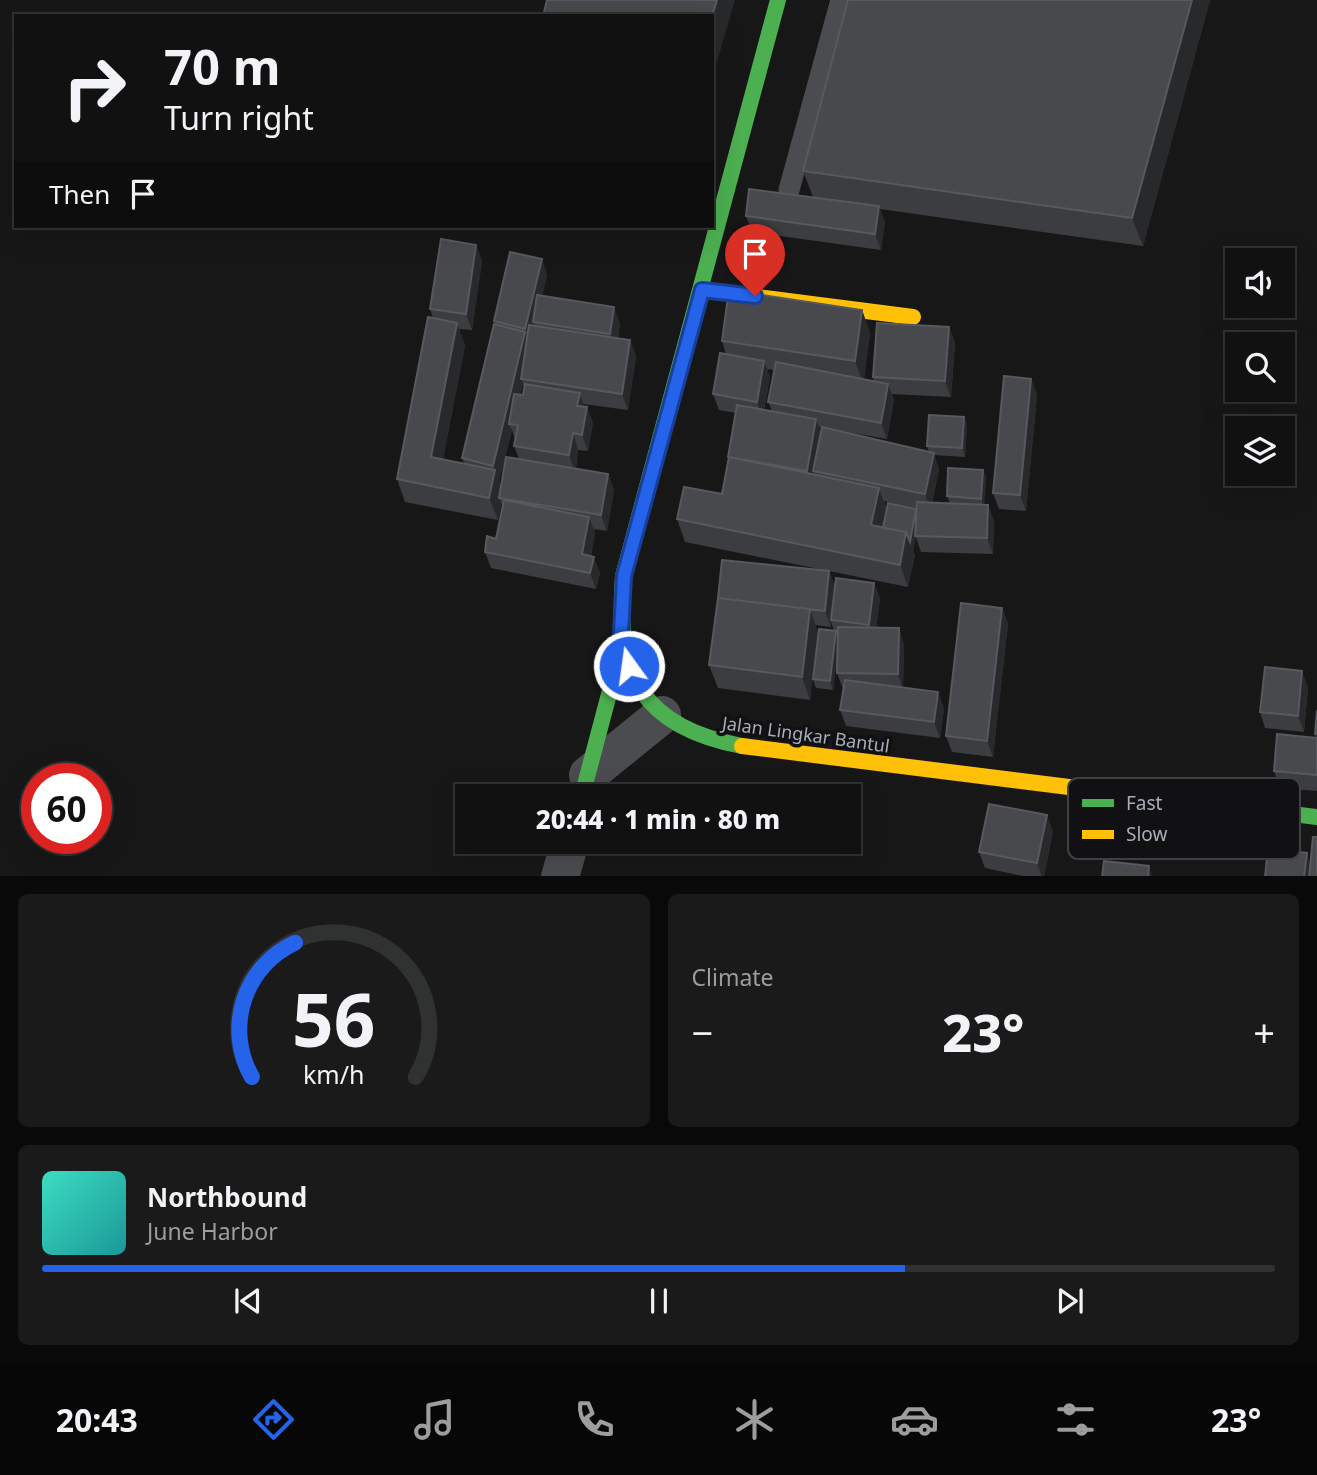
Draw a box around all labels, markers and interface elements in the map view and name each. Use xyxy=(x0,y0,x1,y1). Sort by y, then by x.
text: 70 m xyxy=(164,33,281,99)
icon: right xyxy=(49,42,140,133)
text: Turn right xyxy=(164,96,314,139)
icon: arrive xyxy=(124,175,162,213)
text: Then xyxy=(49,176,110,212)
pin xyxy=(725,224,785,296)
icon: arrive xyxy=(736,235,774,273)
map controls xyxy=(1225,248,1295,486)
button: sound xyxy=(1225,248,1295,318)
button: search xyxy=(1225,332,1295,402)
button: layers xyxy=(1225,416,1295,486)
position arrow xyxy=(592,629,666,703)
street label: Jalan Lingkar Bantul xyxy=(719,710,891,758)
speed limit sign: 60 xyxy=(21,763,112,854)
legend xyxy=(1068,778,1300,859)
text: Fast xyxy=(1126,790,1163,816)
text: 20:44 · 1 min · 80 m xyxy=(536,801,780,837)
text: Slow xyxy=(1126,821,1167,847)
text: Climate xyxy=(692,961,774,993)
text: 56 xyxy=(292,969,375,1068)
text: 23° xyxy=(942,996,1024,1067)
text: − xyxy=(692,1006,713,1058)
text: + xyxy=(1253,1006,1275,1058)
text: km/h xyxy=(303,1056,365,1090)
text: Northbound xyxy=(147,1179,307,1215)
text: June Harbor xyxy=(147,1215,278,1247)
icon: previous xyxy=(229,1282,267,1320)
icon: pause xyxy=(640,1282,678,1320)
icon: next xyxy=(1051,1282,1089,1320)
icon: directions xyxy=(249,1395,298,1444)
icon: music xyxy=(410,1395,459,1444)
icon: phone xyxy=(570,1395,619,1444)
icon: climate xyxy=(730,1395,779,1444)
icon: car xyxy=(890,1395,939,1444)
icon: filters xyxy=(1051,1395,1100,1444)
text: 20:43 xyxy=(56,1398,138,1441)
text: 23° xyxy=(1211,1398,1261,1441)

